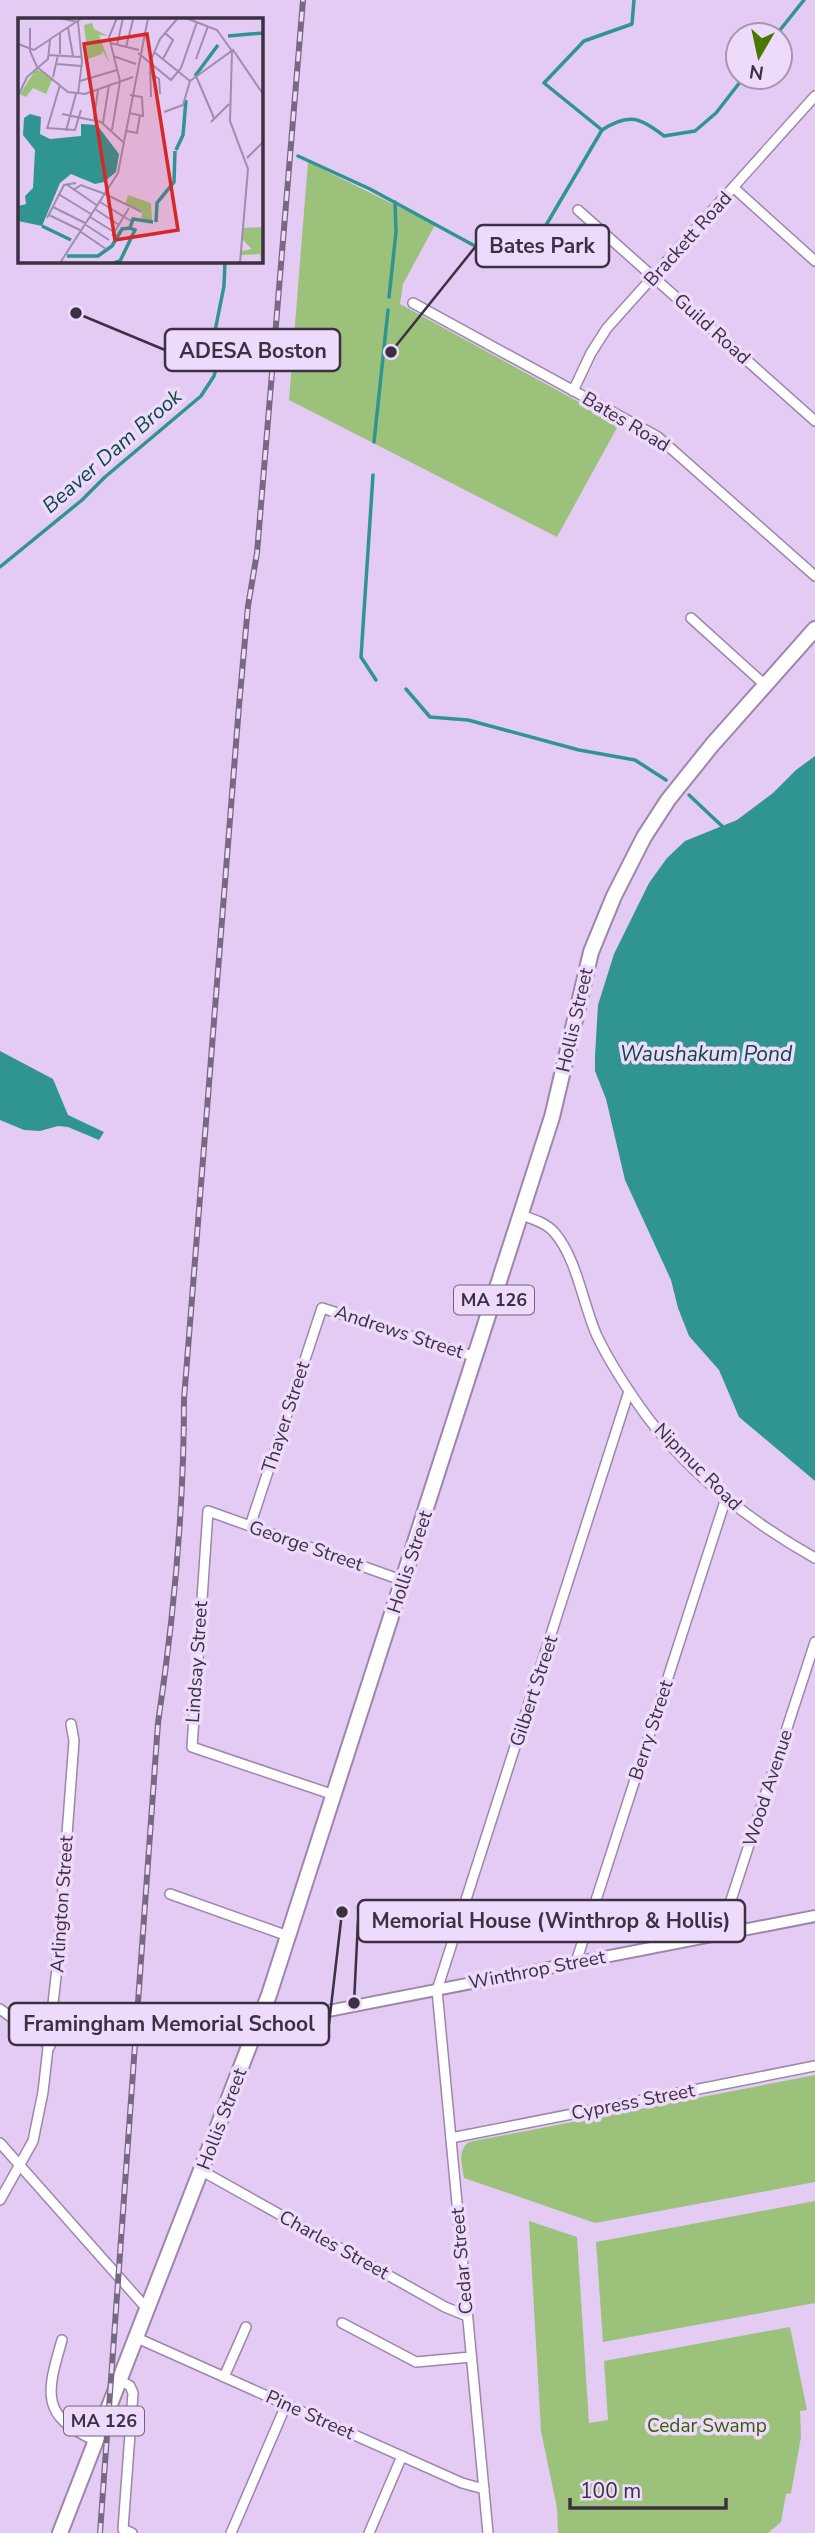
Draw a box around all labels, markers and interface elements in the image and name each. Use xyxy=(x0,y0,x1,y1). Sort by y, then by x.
inset map xyxy=(18,18,262,262)
north arrow xyxy=(724,21,794,91)
text: N xyxy=(747,58,766,86)
street label: Brackett Road xyxy=(638,186,738,292)
callout: Bates Park xyxy=(476,225,609,267)
text: Bates Park xyxy=(489,232,595,260)
street label: Guild Road xyxy=(668,288,756,370)
callout: ADESA Boston xyxy=(165,329,340,371)
text: ADESA Boston xyxy=(179,337,327,365)
water label: Beaver Dam Brook xyxy=(36,382,188,520)
street label: Bates Road xyxy=(577,386,675,458)
street label: Hollis Street xyxy=(550,965,600,1075)
water label: Waushakum Pond xyxy=(620,1040,793,1068)
road number: MA 126 xyxy=(454,1286,534,1315)
street label: Andrews Street xyxy=(331,1299,467,1365)
street label: Thayer Street xyxy=(256,1358,316,1476)
street label: Nipmuc Road xyxy=(648,1417,748,1517)
street label: Hollis Street xyxy=(381,1507,439,1617)
street label: George Street xyxy=(245,1514,367,1578)
street label: Lindsay Street xyxy=(180,1600,214,1724)
street label: Gilbert Street xyxy=(504,1632,564,1750)
street label: Berry Street xyxy=(623,1676,679,1783)
street label: Wood Avenue xyxy=(737,1726,799,1850)
street label: Arlington Street xyxy=(44,1834,80,1973)
callout: Memorial House (Winthrop & Hollis) xyxy=(358,1900,745,1942)
text: Memorial House (Winthrop & Hollis) xyxy=(371,1907,731,1935)
street label: Winthrop Street xyxy=(466,1944,608,1996)
callout: Framingham Memorial School xyxy=(9,2003,329,2045)
text: Framingham Memorial School xyxy=(23,2010,315,2038)
street label: Hollis Street xyxy=(191,2064,253,2173)
street label: Cypress Street xyxy=(569,2077,697,2127)
street label: Charles Street xyxy=(274,2204,394,2286)
street label: Cedar Street xyxy=(444,2206,480,2315)
street label: Pine Street xyxy=(262,2384,359,2446)
road number: MA 126 xyxy=(64,2406,144,2435)
park label: Cedar Swamp xyxy=(647,2413,767,2439)
scale bar xyxy=(570,2466,726,2510)
text: 100 m xyxy=(580,2477,641,2505)

